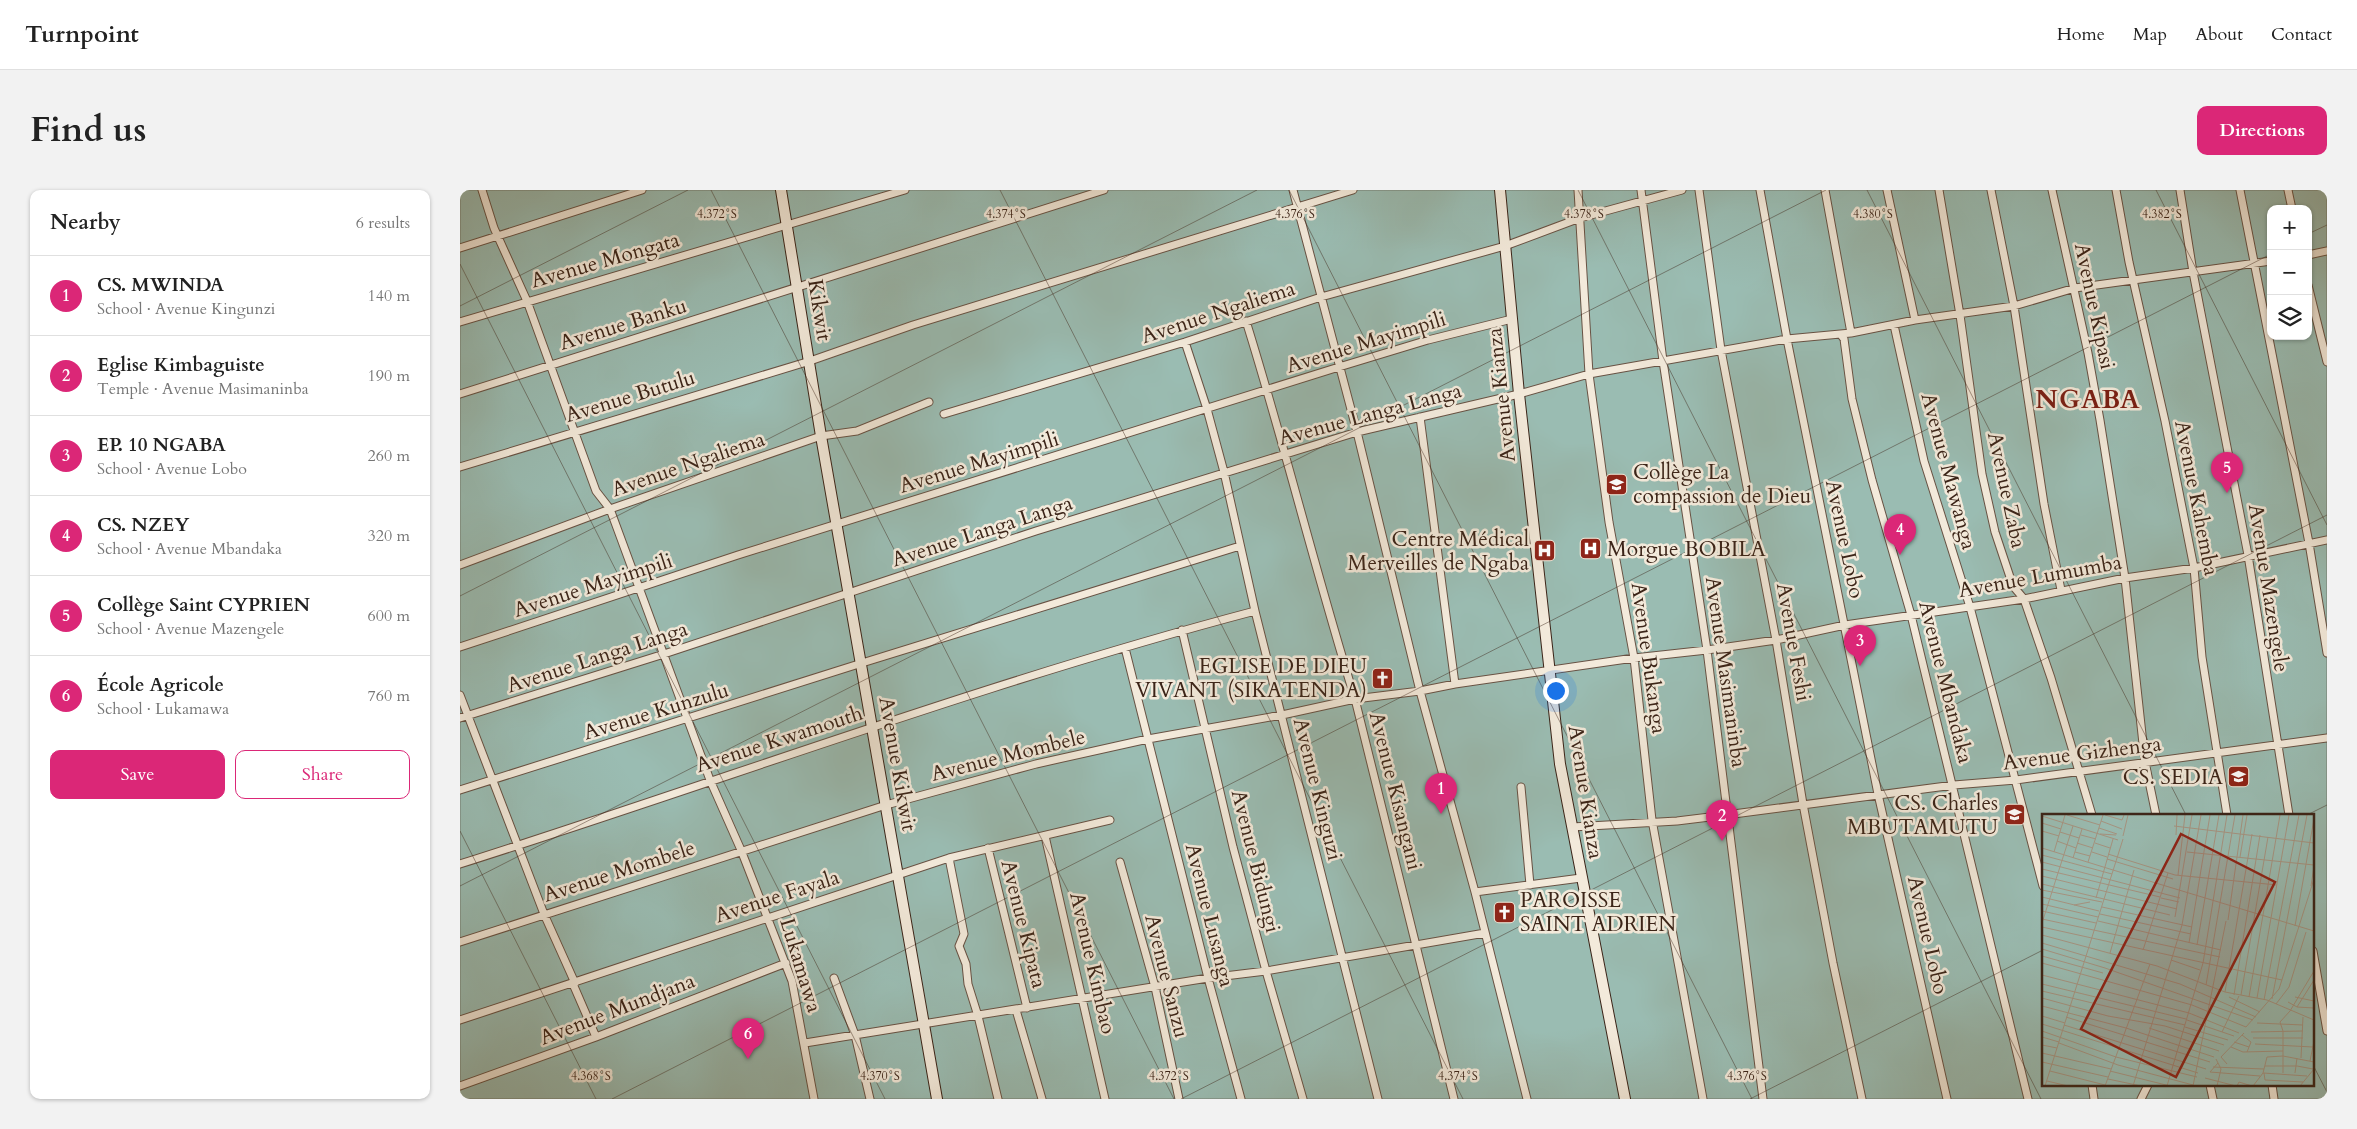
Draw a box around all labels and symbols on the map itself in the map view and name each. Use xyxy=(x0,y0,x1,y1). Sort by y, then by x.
text: 4.372°S xyxy=(697,206,737,222)
text: 4.374°S xyxy=(986,206,1026,222)
text: 4.376°S xyxy=(1275,206,1315,222)
text: 4.378°S xyxy=(1564,206,1604,222)
text: 4.380°S xyxy=(1853,206,1893,222)
text: 4.382°S xyxy=(2142,206,2182,222)
street label: Avenue Mongata xyxy=(527,225,683,296)
street label: Avenue Kipasi xyxy=(2067,240,2122,372)
street label: Avenue Ngaliema xyxy=(1138,274,1299,351)
street label: Kikwit xyxy=(800,277,839,343)
street label: Avenue Banku xyxy=(556,291,690,358)
street label: Avenue Mayimpili xyxy=(1283,304,1450,381)
street label: Avenue Kianza xyxy=(1480,326,1523,463)
street label: Avenue Butulu xyxy=(562,363,699,430)
street label: Avenue Langa Langa xyxy=(1275,376,1465,453)
district label: NGABA xyxy=(2035,382,2141,417)
street label: Avenue Mawanga xyxy=(1914,389,1983,553)
street label: Avenue Kahemba xyxy=(2167,418,2226,578)
street label: Avenue Mayimpili xyxy=(896,424,1063,501)
street label: Avenue Ngaliema xyxy=(608,425,769,504)
street label: Avenue Zaba xyxy=(1980,429,2033,551)
pin: 5 xyxy=(2211,452,2243,493)
place label: Collège La compassion de Dieu xyxy=(1633,458,1811,511)
school or university icon: Collège La compassion de Dieu xyxy=(1605,472,1629,496)
street label: Avenue Lobo xyxy=(1818,477,1871,601)
street label: Avenue Langa Langa xyxy=(888,489,1076,574)
street label: Avenue Mazengele xyxy=(2241,502,2296,674)
pin: 4 xyxy=(1884,514,1916,555)
place label: Centre Médical Merveilles de Ngaba xyxy=(1348,525,1529,578)
place label: Morgue BOBILA xyxy=(1607,535,1766,564)
hospital icon: Morgue BOBILA xyxy=(1579,537,1603,561)
hospital icon: Centre Médical Merveilles de Ngaba xyxy=(1533,539,1557,563)
street label: Avenue Mayimpili xyxy=(510,546,677,625)
street label: Avenue Lumumba xyxy=(1956,548,2124,605)
street label: Avenue Masimaninba xyxy=(1698,575,1753,769)
street label: Avenue Bukanga xyxy=(1624,580,1673,736)
street label: Avenue Feshi xyxy=(1769,581,1818,704)
street label: Avenue Mbandaka xyxy=(1911,598,1980,766)
street label: Avenue Langa Langa xyxy=(503,615,691,700)
pin: 3 xyxy=(1844,625,1876,666)
place label: EGLISE DE DIEU VIVANT (SIKATENDA) xyxy=(1135,652,1367,705)
church icon: EGLISE DE DIEU VIVANT (SIKATENDA) xyxy=(1371,666,1395,690)
street label: Avenue Kunzulu xyxy=(580,676,732,747)
your location xyxy=(1543,678,1569,704)
street label: Avenue Kikwit xyxy=(871,695,924,834)
street label: Avenue Kwamouth xyxy=(692,699,867,780)
street label: Avenue Kisangani xyxy=(1362,709,1429,873)
street label: Avenue Kinguzi xyxy=(1286,715,1349,863)
street label: Avenue Mombele xyxy=(928,722,1088,789)
street label: Avenue Kianza xyxy=(1561,723,1610,861)
street label: Avenue Gizhenga xyxy=(2001,729,2163,778)
place label: CS. SEDIA xyxy=(2123,763,2223,792)
school or university icon: CS. SEDIA xyxy=(2227,765,2251,789)
pin: 1 xyxy=(1425,773,1457,814)
street label: Avenue Bidungi xyxy=(1224,787,1287,936)
place label: CS. Charles MBUTAMUTU xyxy=(1847,789,1998,842)
pin: 2 xyxy=(1706,800,1738,841)
school or university icon: CS. Charles MBUTAMUTU xyxy=(2002,803,2026,827)
inset map xyxy=(2042,814,2314,1086)
street label: Avenue Mombele xyxy=(539,833,699,910)
street label: Avenue Lusanga xyxy=(1178,840,1241,990)
street label: Avenue Kipata xyxy=(994,857,1053,991)
street label: Avenue Fayala xyxy=(711,863,843,930)
street label: Avenue Lobo xyxy=(1900,873,1955,997)
place label: PAROISSE SAINT ADRIEN xyxy=(1520,886,1676,939)
street label: Avenue Kimbao xyxy=(1062,889,1123,1037)
church icon: PAROISSE SAINT ADRIEN xyxy=(1492,900,1516,924)
street label: Avenue Sanzu xyxy=(1137,911,1196,1041)
street label: Lukamawa xyxy=(772,914,829,1016)
street label: Avenue Mundjana xyxy=(535,967,699,1052)
pin: 6 xyxy=(732,1018,764,1059)
text: 4.368°S xyxy=(571,1068,611,1084)
text: 4.370°S xyxy=(860,1068,900,1084)
text: 4.372°S xyxy=(1149,1068,1189,1084)
text: 4.374°S xyxy=(1438,1068,1478,1084)
text: 4.376°S xyxy=(1727,1068,1767,1084)

